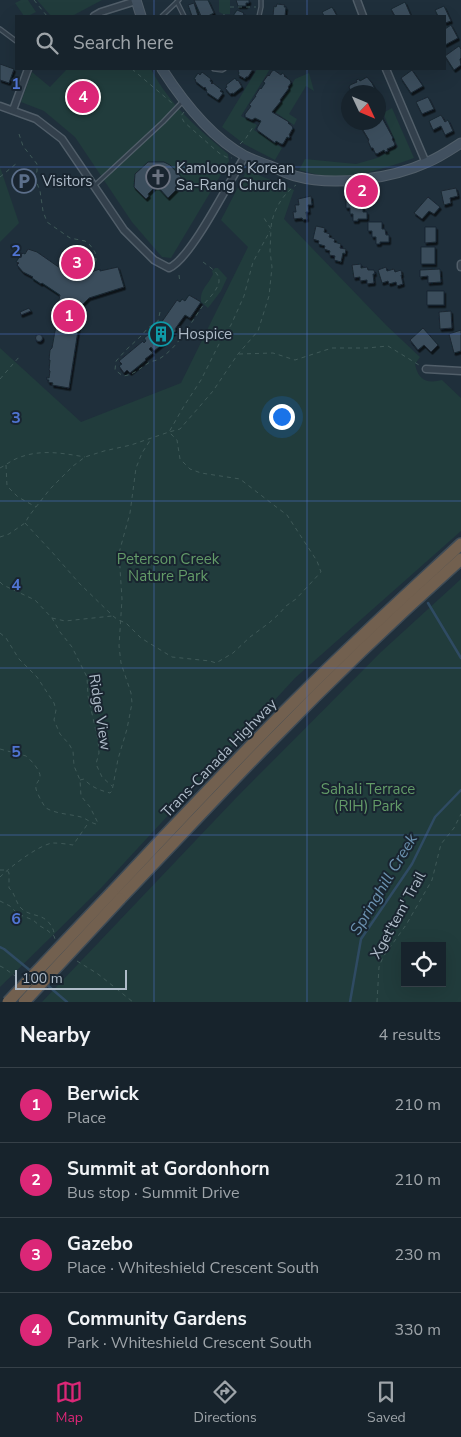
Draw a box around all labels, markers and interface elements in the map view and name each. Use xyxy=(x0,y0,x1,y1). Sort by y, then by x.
search box xyxy=(15,15,446,70)
icon: search xyxy=(33,29,61,57)
text: Search here xyxy=(73,30,174,56)
text: 1 xyxy=(11,73,21,95)
pin: 4 xyxy=(67,78,99,116)
north arrow xyxy=(341,85,386,130)
place label: Kamloops Korean Sa-Rang Church xyxy=(176,158,294,195)
church icon: Kamloops Korean Sa-Rang Church xyxy=(145,164,171,190)
parking icon: Visitors xyxy=(11,168,37,194)
place label: Visitors xyxy=(41,171,93,191)
pin: 2 xyxy=(346,172,378,210)
text: 2 xyxy=(11,240,21,262)
pin: 3 xyxy=(61,244,93,282)
pin: 1 xyxy=(53,297,85,335)
building icon: Hospice xyxy=(148,321,174,347)
place label: Hospice xyxy=(178,324,232,344)
your location xyxy=(269,404,295,430)
text: 3 xyxy=(11,407,21,429)
park label: Peterson Creek Nature Park xyxy=(117,549,220,586)
text: 4 xyxy=(11,574,21,596)
street label: Ridge View xyxy=(84,672,116,752)
street label: Trans-Canada Highway xyxy=(157,694,281,822)
text: 5 xyxy=(11,741,21,763)
park label: Sahali Terrace (RIH) Park xyxy=(321,779,415,816)
water label: Springhill Creek xyxy=(345,829,423,939)
street label: Xget'tem' Trail xyxy=(366,867,431,962)
text: 6 xyxy=(11,908,21,930)
map controls xyxy=(401,942,446,987)
button: locate xyxy=(401,942,446,987)
scale bar xyxy=(15,967,128,990)
text: 100 m xyxy=(22,969,63,988)
text: Nearby xyxy=(20,1021,90,1049)
text: 4 results xyxy=(379,1024,441,1046)
text: Berwick xyxy=(67,1081,139,1107)
text: 1 xyxy=(31,1094,41,1116)
text: 210 m xyxy=(394,1094,441,1116)
text: Place xyxy=(67,1107,106,1129)
text: Summit at Gordonhorn xyxy=(67,1156,270,1182)
text: 2 xyxy=(31,1169,41,1191)
text: 210 m xyxy=(394,1169,441,1191)
text: Bus stop · Summit Drive xyxy=(67,1182,239,1204)
text: Gazebo xyxy=(67,1231,133,1257)
text: 3 xyxy=(31,1244,41,1266)
text: 230 m xyxy=(394,1244,441,1266)
text: Place · Whiteshield Crescent South xyxy=(67,1257,319,1279)
text: Community Gardens xyxy=(67,1306,247,1332)
text: 4 xyxy=(31,1319,41,1341)
text: 330 m xyxy=(394,1319,441,1341)
text: Park · Whiteshield Crescent South xyxy=(67,1332,312,1354)
tab: Map xyxy=(55,1378,83,1427)
tab: Directions xyxy=(194,1378,257,1427)
tab: Saved xyxy=(367,1378,406,1427)

